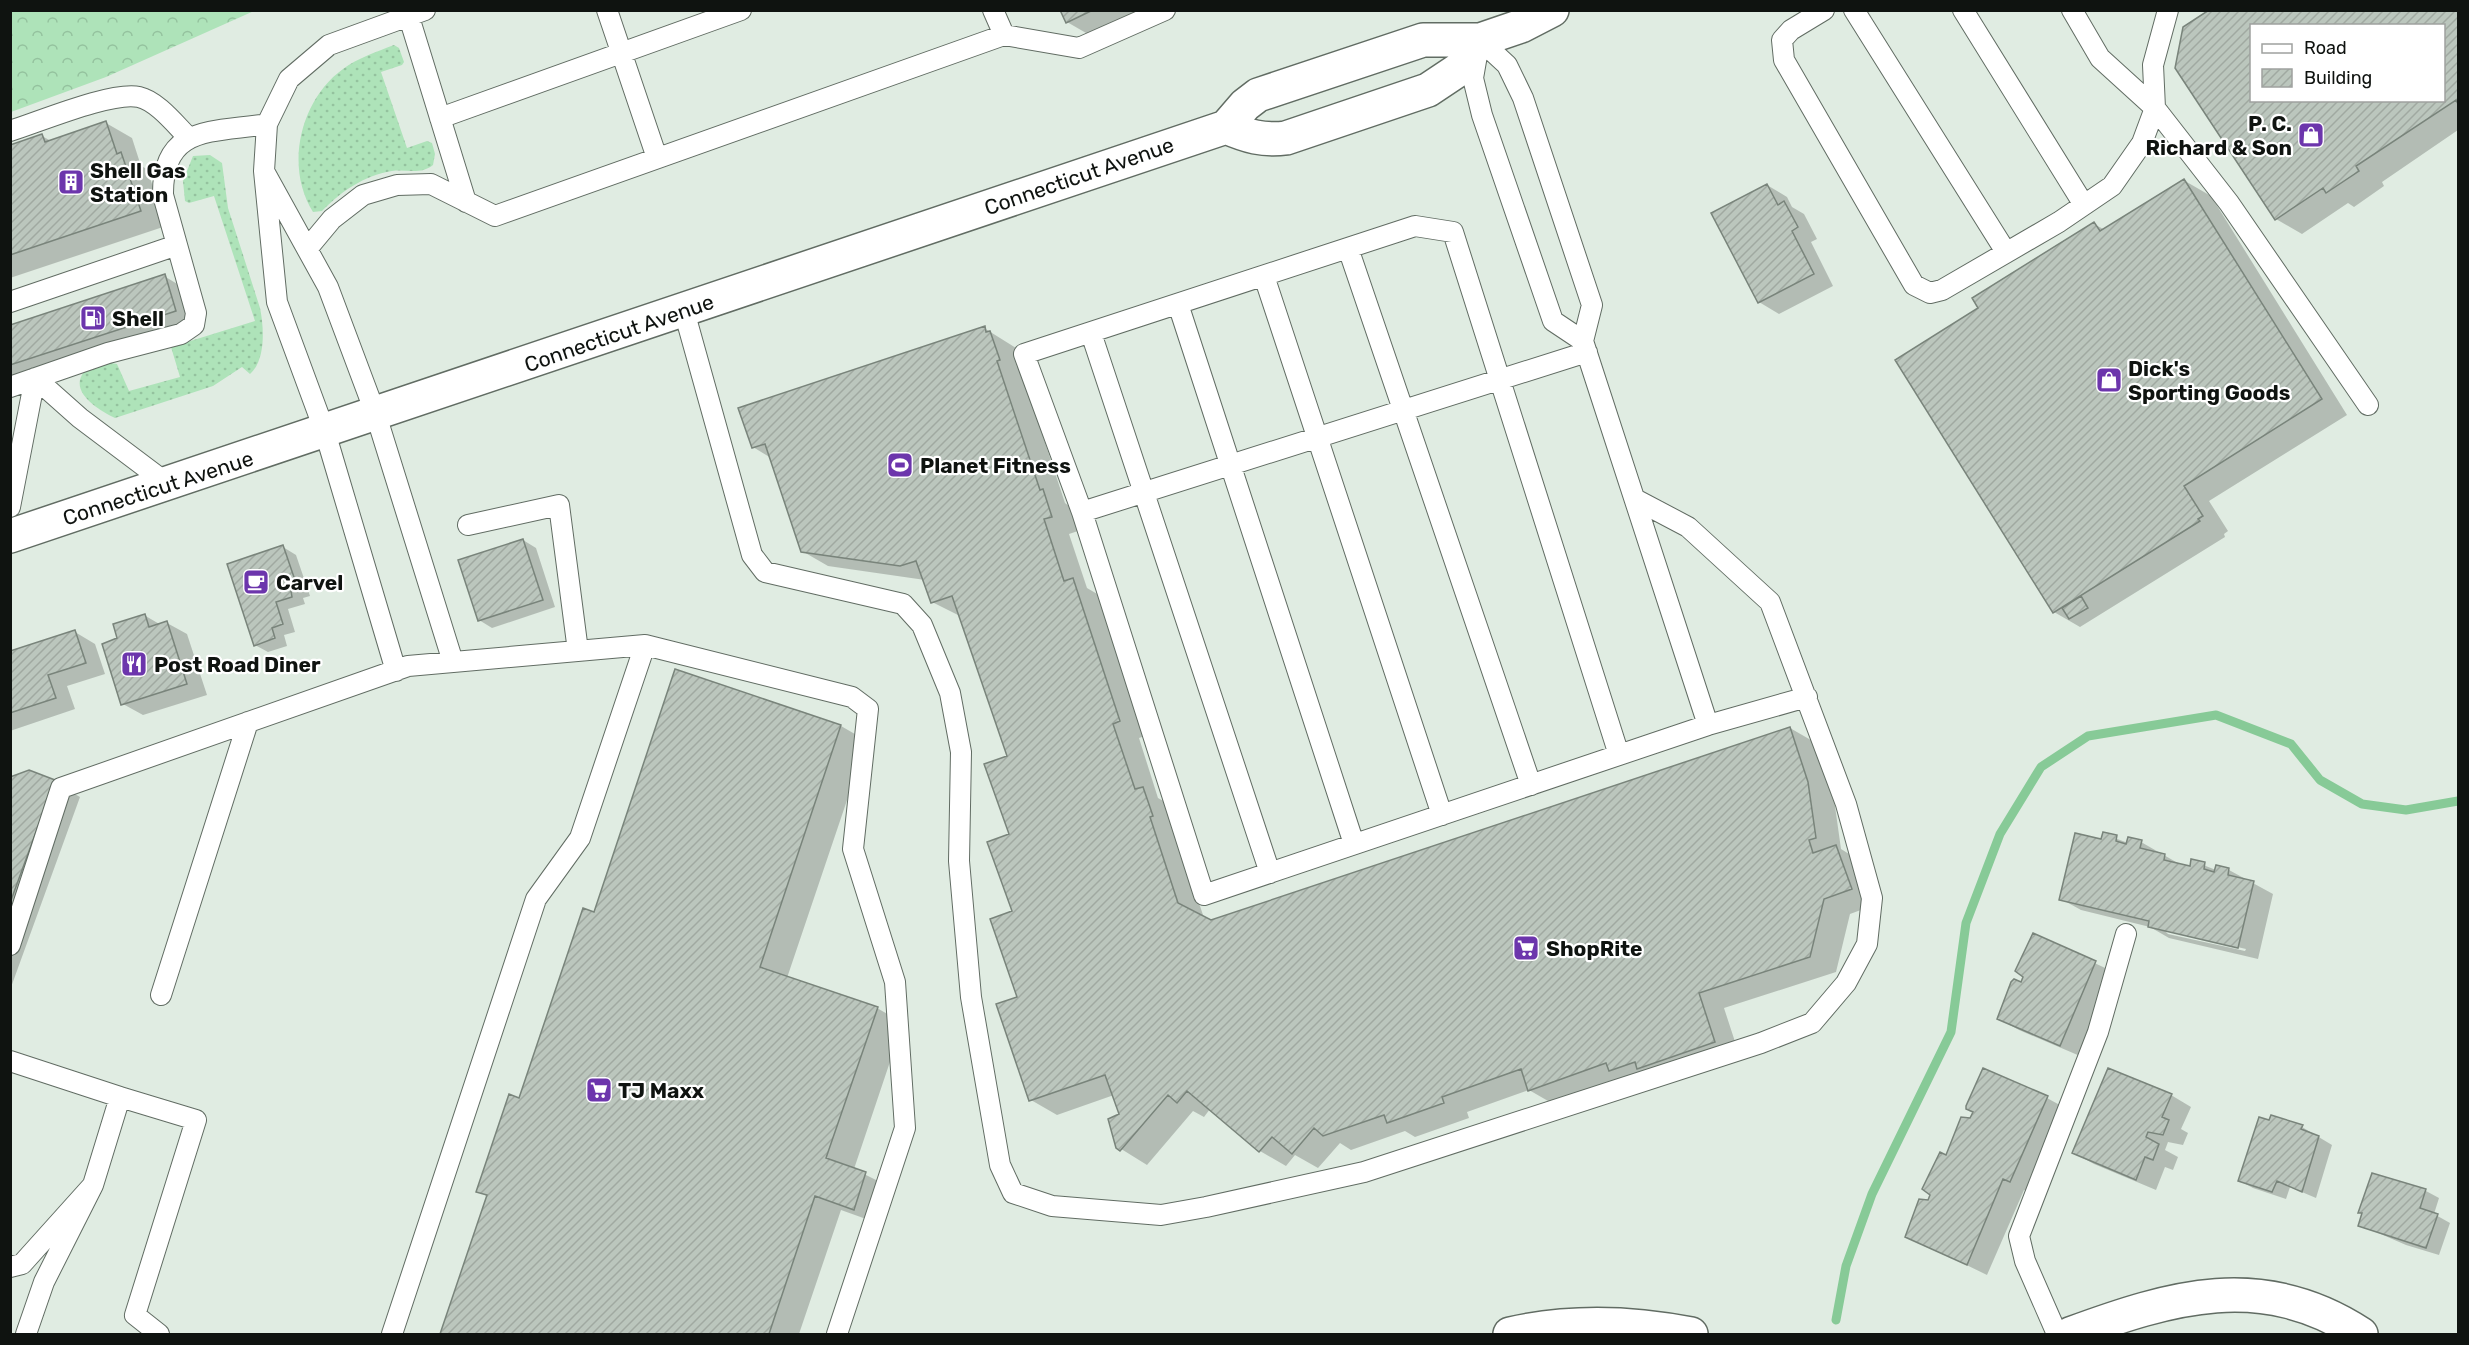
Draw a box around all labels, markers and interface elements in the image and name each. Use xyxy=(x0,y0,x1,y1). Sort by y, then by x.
legend xyxy=(2250,24,2445,102)
text: Road xyxy=(2304,37,2347,59)
text: Building xyxy=(2304,67,2372,89)
place label: P. C. Richard & Son xyxy=(2146,111,2292,160)
shop icon: P. C. Richard & Son xyxy=(2296,120,2326,150)
street label: Connecticut Avenue xyxy=(981,132,1177,220)
place label: Shell Gas Station xyxy=(90,158,186,207)
building icon: Shell Gas Station xyxy=(56,167,86,197)
street label: Connecticut Avenue xyxy=(521,289,717,377)
fuel station icon: Shell xyxy=(78,303,108,333)
place label: Shell xyxy=(112,306,164,331)
place label: Dick's Sporting Goods xyxy=(2128,356,2290,405)
shop icon: Dick's Sporting Goods xyxy=(2094,365,2124,395)
street label: Connecticut Avenue xyxy=(60,445,256,531)
sports icon: Planet Fitness xyxy=(885,450,915,480)
place label: Planet Fitness xyxy=(920,453,1071,478)
cafe icon: Carvel xyxy=(241,567,271,597)
place label: Carvel xyxy=(276,570,343,595)
restaurant icon: Post Road Diner xyxy=(119,649,149,679)
place label: Post Road Diner xyxy=(154,652,321,677)
supermarket icon: ShopRite xyxy=(1511,933,1541,963)
place label: ShopRite xyxy=(1546,936,1642,961)
supermarket icon: TJ Maxx xyxy=(584,1075,614,1105)
place label: TJ Maxx xyxy=(618,1078,705,1103)

